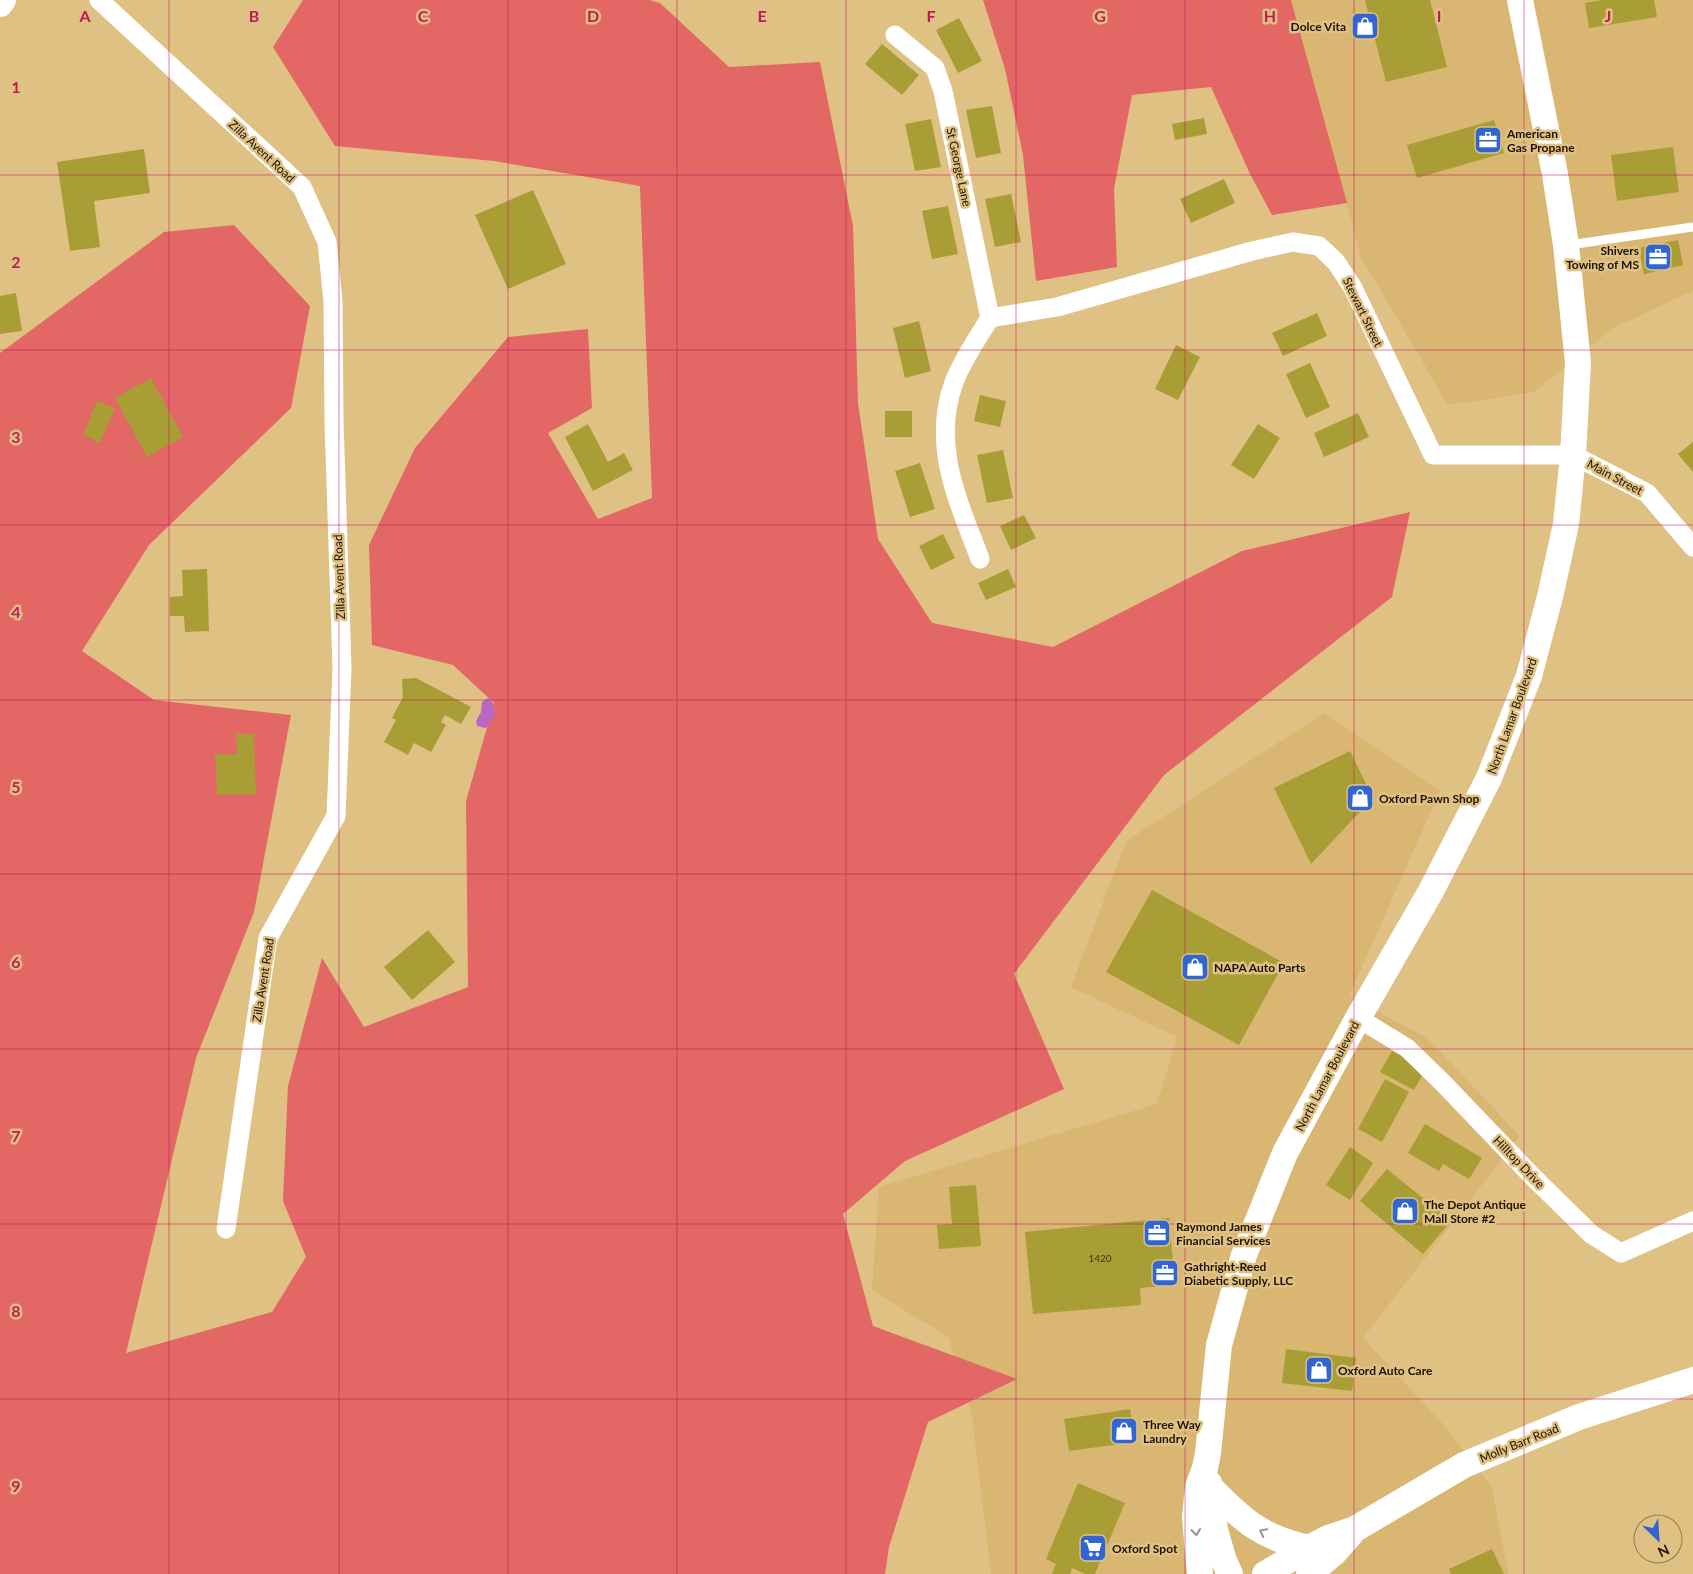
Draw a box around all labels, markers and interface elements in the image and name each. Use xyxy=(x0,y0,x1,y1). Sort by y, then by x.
text: A xyxy=(78,6,91,25)
text: B xyxy=(249,6,259,25)
text: C xyxy=(418,6,429,25)
text: D xyxy=(587,6,599,25)
text: E xyxy=(757,6,767,25)
text: F xyxy=(926,6,936,25)
text: G xyxy=(1094,6,1106,25)
text: H xyxy=(1264,6,1276,25)
text: I xyxy=(1437,6,1441,25)
text: J xyxy=(1605,6,1611,25)
shop icon: Dolce Vita xyxy=(1350,11,1380,41)
place label: Dolce Vita xyxy=(1291,19,1346,34)
text: 1 xyxy=(11,77,21,96)
street label: Zilla Avent Road xyxy=(226,117,298,185)
office icon: American Gas Propane xyxy=(1473,125,1503,155)
street label: St George Lane xyxy=(943,126,975,208)
place label: American Gas Propane xyxy=(1506,126,1575,155)
office icon: Shivers Towing of MS xyxy=(1643,242,1673,272)
place label: Shivers Towing of MS xyxy=(1566,243,1639,272)
text: 2 xyxy=(11,252,21,271)
street label: Stewart Street xyxy=(1340,275,1387,350)
text: 3 xyxy=(11,427,21,446)
street label: Main Street xyxy=(1584,456,1646,498)
street label: Zilla Avent Road xyxy=(330,534,348,620)
text: 4 xyxy=(11,602,21,621)
street label: North Lamar Boulevard xyxy=(1484,656,1540,776)
text: 5 xyxy=(11,777,21,796)
shop icon: Oxford Pawn Shop xyxy=(1345,783,1375,813)
place label: Oxford Pawn Shop xyxy=(1379,791,1480,806)
street label: Zilla Avent Road xyxy=(249,937,277,1023)
text: 6 xyxy=(11,952,21,971)
shop icon: NAPA Auto Parts xyxy=(1180,952,1210,982)
place label: NAPA Auto Parts xyxy=(1214,960,1306,975)
street label: North Lamar Boulevard xyxy=(1292,1018,1362,1134)
text: 7 xyxy=(11,1126,21,1145)
street label: Hilltop Drive xyxy=(1490,1133,1548,1191)
shop icon: The Depot Antique Mall Store #2 xyxy=(1390,1196,1420,1226)
place label: The Depot Antique Mall Store #2 xyxy=(1424,1197,1527,1226)
office icon: Raymond James Financial Services xyxy=(1142,1218,1172,1248)
place label: Raymond James Financial Services xyxy=(1176,1219,1270,1248)
house number: 1420 xyxy=(1088,1252,1112,1264)
office icon: Gathright-Reed Diabetic Supply, LLC xyxy=(1150,1258,1180,1288)
place label: Gathright-Reed Diabetic Supply, LLC xyxy=(1184,1259,1293,1288)
text: 8 xyxy=(11,1301,21,1320)
shop icon: Oxford Auto Care xyxy=(1304,1355,1334,1385)
place label: Oxford Auto Care xyxy=(1338,1363,1433,1378)
shop icon: Three Way Laundry xyxy=(1109,1416,1139,1446)
place label: Three Way Laundry xyxy=(1143,1417,1202,1446)
street label: Molly Barr Road xyxy=(1477,1420,1561,1466)
text: 9 xyxy=(11,1476,21,1495)
north arrow xyxy=(1633,1514,1683,1564)
one-way arrow xyxy=(1259,1528,1268,1538)
one-way arrow xyxy=(1190,1529,1201,1537)
supermarket icon: Oxford Spot xyxy=(1078,1533,1108,1563)
place label: Oxford Spot xyxy=(1112,1541,1178,1556)
text: N xyxy=(1655,1541,1672,1561)

